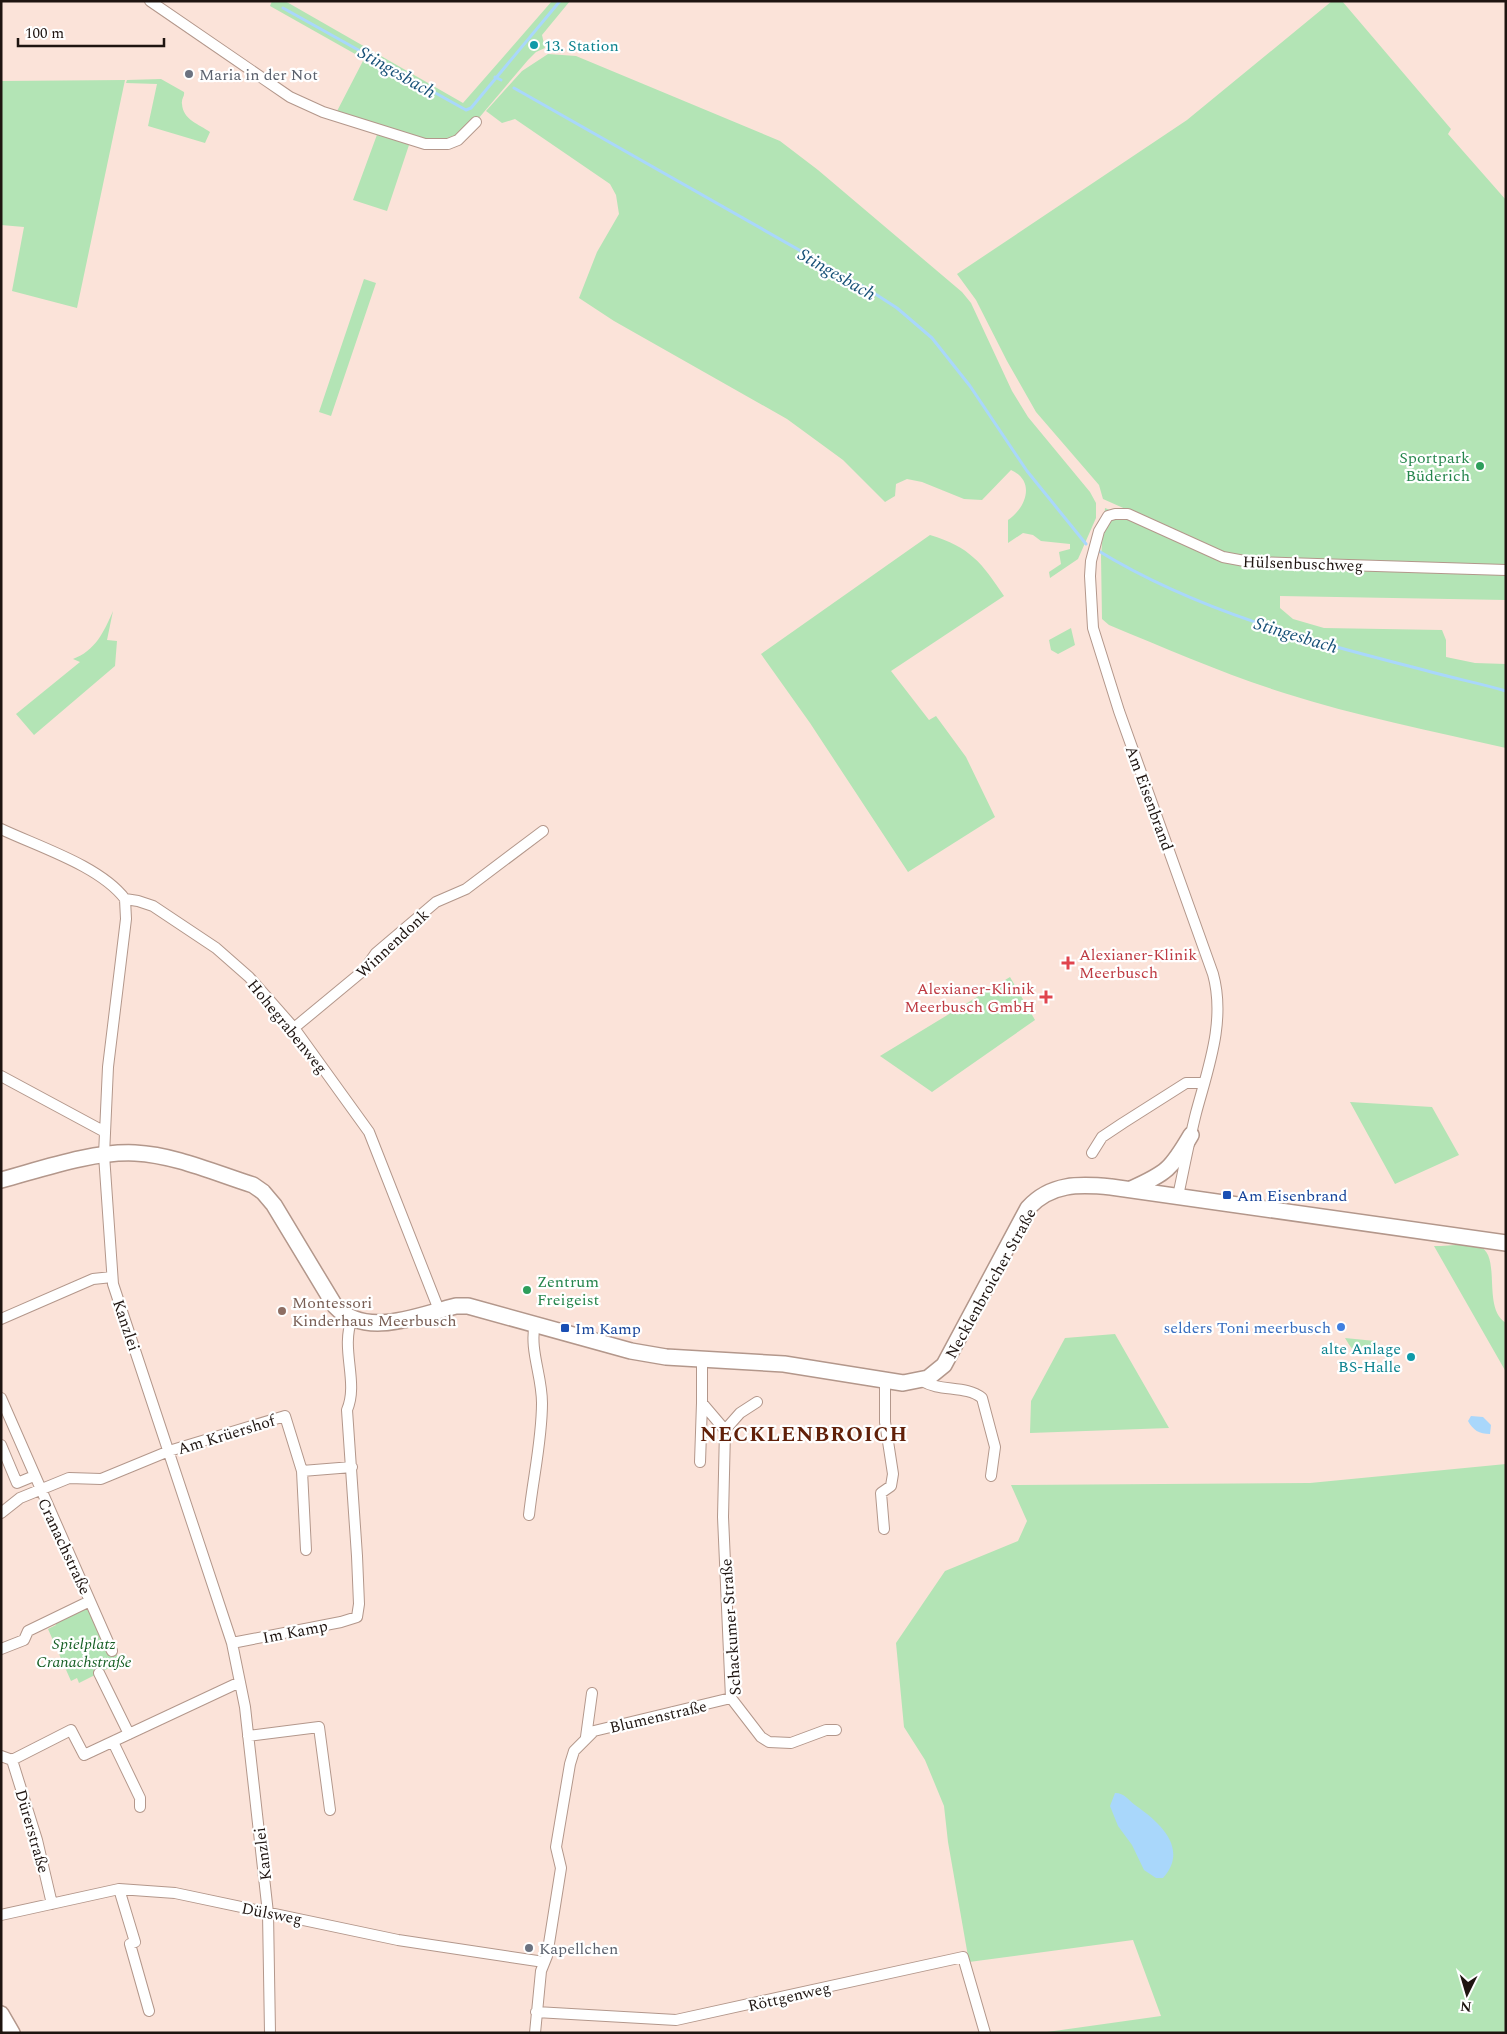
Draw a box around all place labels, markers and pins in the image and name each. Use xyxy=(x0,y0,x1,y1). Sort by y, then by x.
place label: 13. Station xyxy=(544,34,619,58)
marker: 13. Station xyxy=(528,39,540,51)
place label: Maria in der Not xyxy=(199,63,318,87)
marker: Maria in der Not xyxy=(183,68,195,80)
place label: Sportpark Büderich xyxy=(1399,446,1470,488)
marker: Sportpark Büderich xyxy=(1474,460,1486,472)
place label: Alexianer-Klinik Meerbusch xyxy=(1079,943,1197,985)
marker: Alexianer-Klinik Meerbusch xyxy=(1061,956,1075,970)
place label: Alexianer-Klinik Meerbusch GmbH xyxy=(904,977,1035,1019)
marker: Alexianer-Klinik Meerbusch GmbH xyxy=(1039,990,1053,1004)
place label: Am Eisenbrand xyxy=(1237,1184,1348,1208)
marker: Am Eisenbrand xyxy=(1221,1189,1233,1201)
place label: Zentrum Freigeist xyxy=(537,1270,600,1312)
marker: Zentrum Freigeist xyxy=(521,1284,533,1296)
place label: Montessori Kinderhaus Meerbusch xyxy=(292,1291,457,1333)
marker: Montessori Kinderhaus Meerbusch xyxy=(276,1305,288,1317)
place label: selders Toni meerbusch xyxy=(1163,1316,1331,1340)
place label: Im Kamp xyxy=(575,1317,641,1341)
marker: selders Toni meerbusch xyxy=(1335,1321,1347,1333)
marker: Im Kamp xyxy=(559,1322,571,1334)
place label: alte Anlage BS-Halle xyxy=(1321,1337,1401,1379)
marker: alte Anlage BS-Halle xyxy=(1405,1351,1417,1363)
place label: Kapellchen xyxy=(539,1937,618,1961)
marker: Kapellchen xyxy=(523,1942,535,1954)

